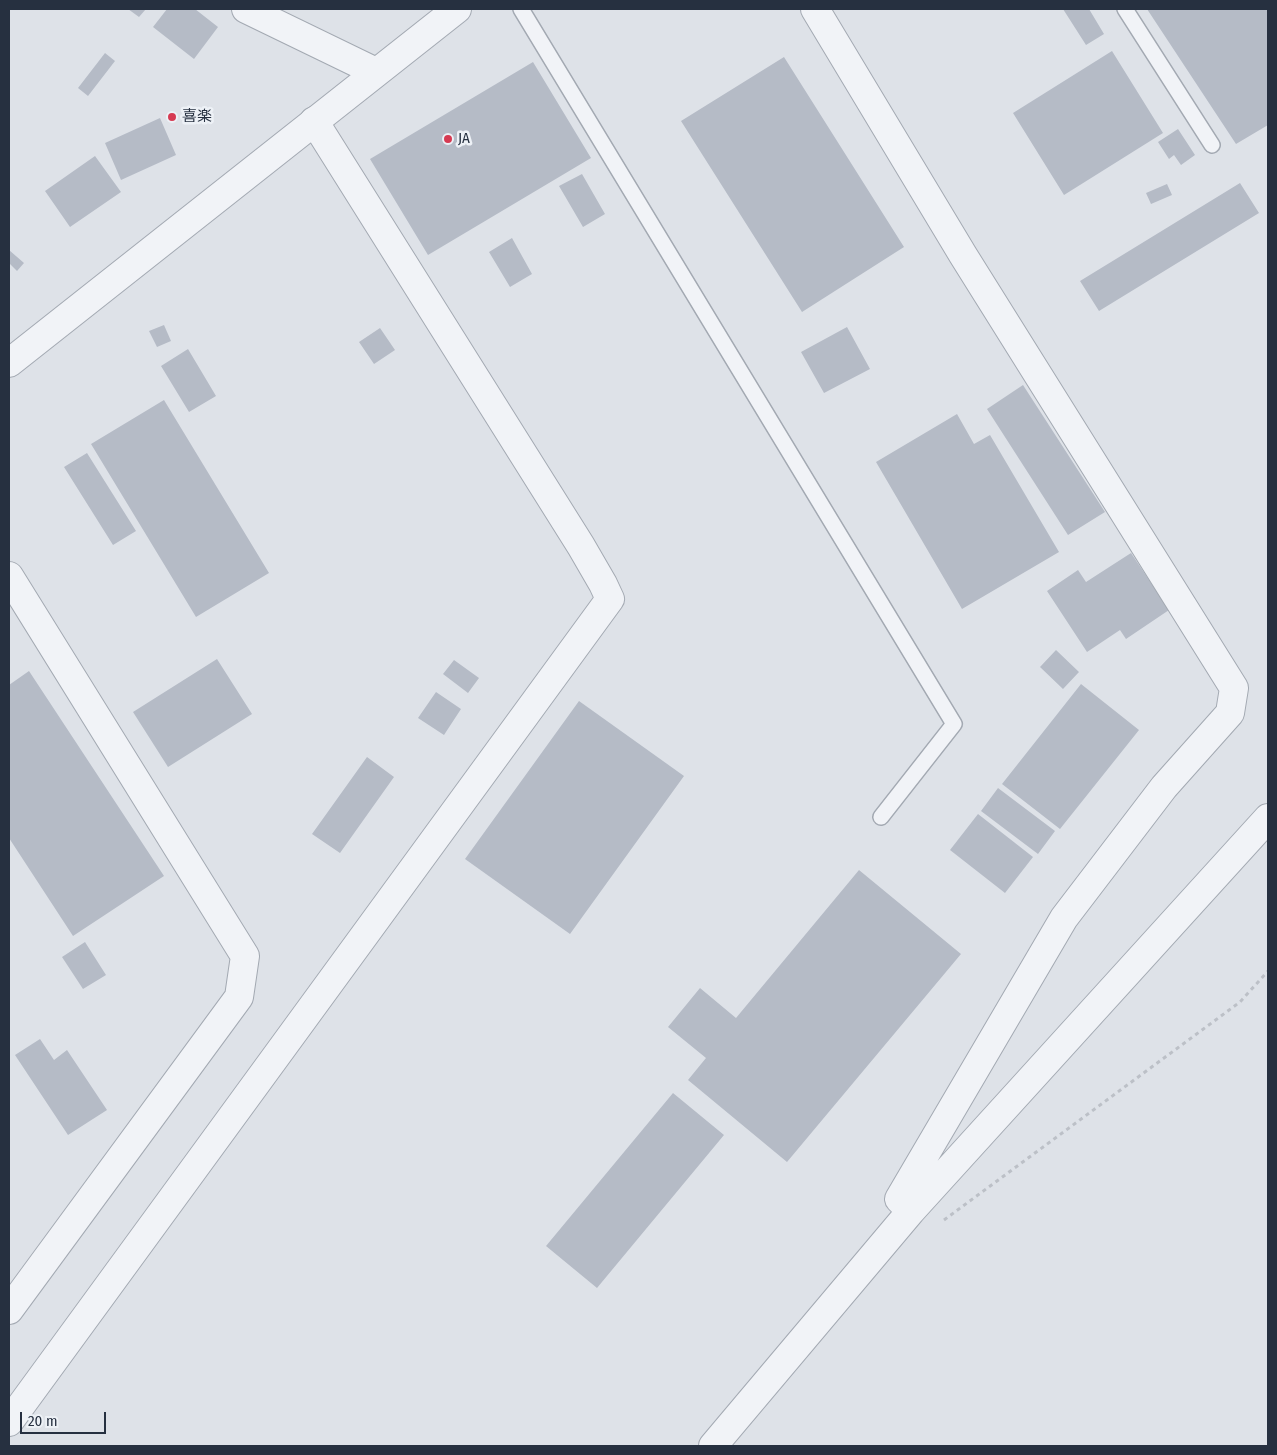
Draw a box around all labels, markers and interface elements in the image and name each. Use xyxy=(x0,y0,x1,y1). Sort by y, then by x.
place label: 喜楽 xyxy=(182,108,212,126)
marker: 喜楽 xyxy=(166,111,178,123)
place label: JA xyxy=(458,130,470,148)
marker: JA xyxy=(442,133,454,145)
scale bar xyxy=(22,1402,109,1434)
text: 20 m xyxy=(28,1412,58,1430)

